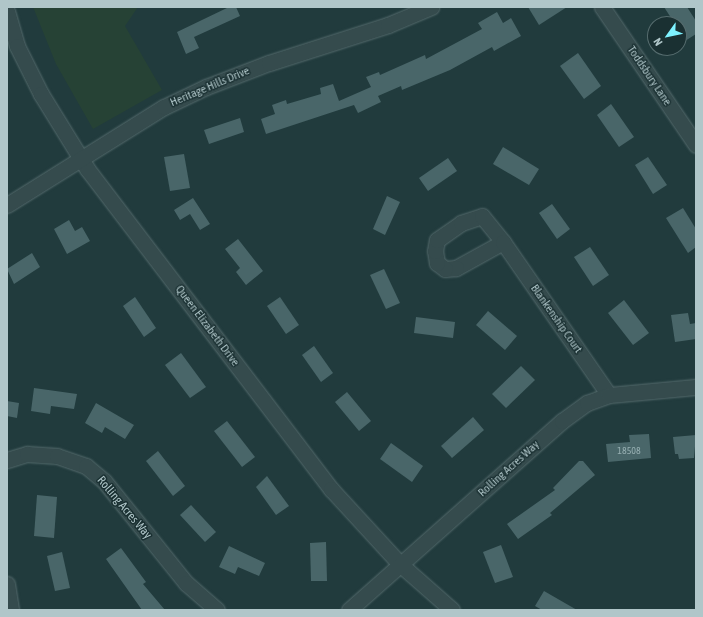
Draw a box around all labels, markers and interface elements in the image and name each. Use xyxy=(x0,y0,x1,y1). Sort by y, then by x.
north arrow xyxy=(647,16,687,56)
text: N xyxy=(651,36,665,48)
street label: Toddsbury Lane xyxy=(624,43,674,109)
street label: Heritage Hills Drive xyxy=(168,64,252,110)
street label: Blankenship Court xyxy=(527,282,585,356)
street label: Queen Elizabeth Drive xyxy=(172,283,242,369)
street label: Rolling Acres Way xyxy=(475,438,543,500)
house number: 18508 xyxy=(617,445,641,457)
street label: Rolling Acres Way xyxy=(94,474,154,542)

